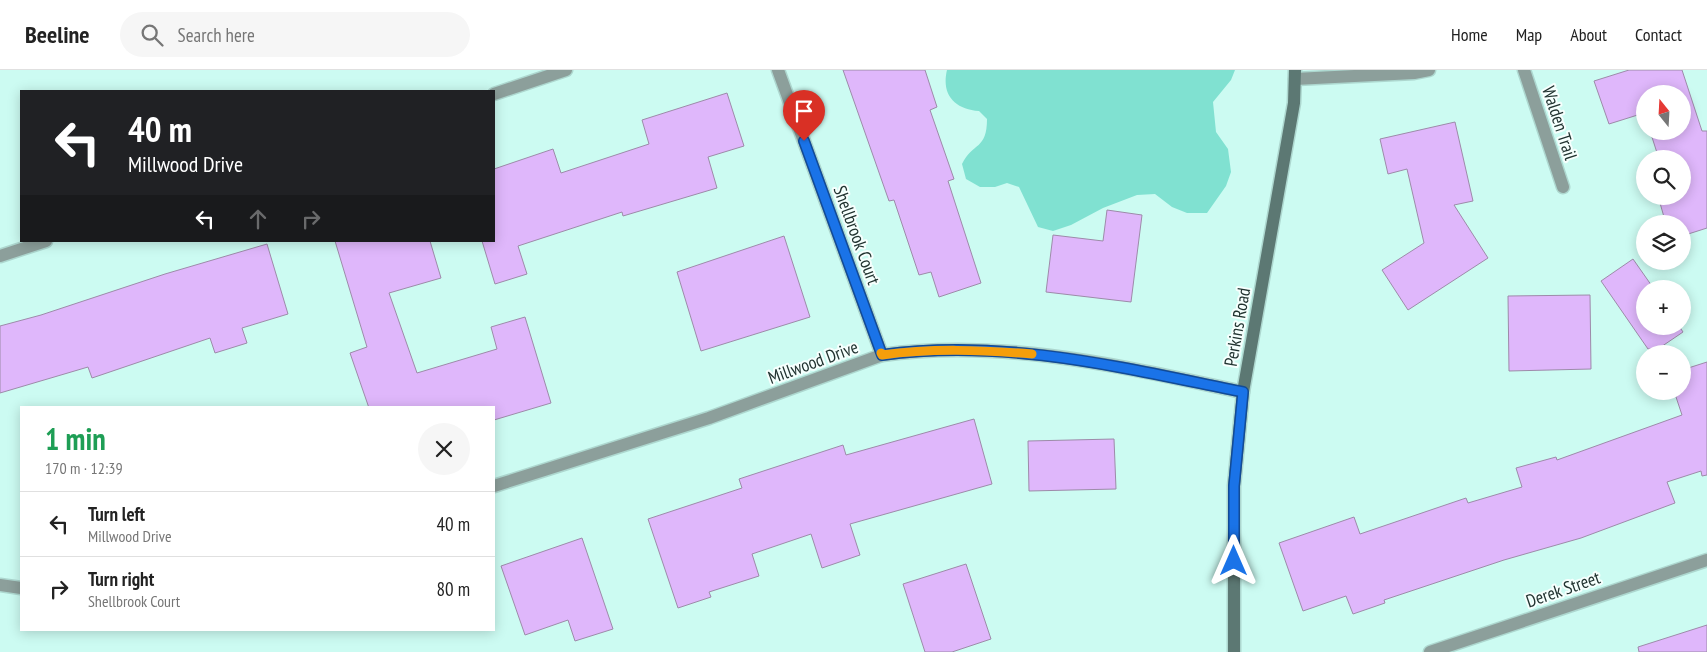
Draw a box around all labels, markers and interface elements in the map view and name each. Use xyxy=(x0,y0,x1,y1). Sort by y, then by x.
search box xyxy=(120,12,470,57)
text: Beeline xyxy=(25,19,90,50)
icon: search xyxy=(138,21,166,49)
text: Search here xyxy=(178,23,255,47)
text: Home xyxy=(1451,23,1488,46)
text: Map xyxy=(1516,23,1542,46)
text: About xyxy=(1570,23,1607,46)
text: Contact xyxy=(1635,23,1682,46)
street label: Walden Trail xyxy=(1537,83,1583,164)
north arrow xyxy=(1636,85,1691,140)
map controls xyxy=(1636,85,1691,400)
pin xyxy=(783,90,825,141)
icon: arrive xyxy=(790,97,818,125)
text: 40 m xyxy=(128,106,192,152)
icon: left xyxy=(45,110,110,175)
text: Millwood Drive xyxy=(128,150,243,178)
button: search xyxy=(1636,150,1691,205)
street label: Shellbrook Court xyxy=(828,182,886,288)
icon: left xyxy=(191,205,219,233)
icon: ahead xyxy=(244,205,272,233)
icon: right xyxy=(297,205,325,233)
button: layers xyxy=(1636,215,1691,270)
button: + xyxy=(1636,280,1691,335)
street label: Perkins Road xyxy=(1219,286,1255,368)
street label: Millwood Drive xyxy=(765,335,861,389)
button: − xyxy=(1636,345,1691,400)
text: 1 min xyxy=(45,419,106,458)
button: close xyxy=(418,423,470,475)
text: 170 m · 12:39 xyxy=(45,458,123,478)
text: Turn left xyxy=(88,502,145,526)
icon: left xyxy=(45,510,73,538)
text: 40 m xyxy=(437,512,470,536)
text: Millwood Drive xyxy=(88,526,172,546)
position arrow xyxy=(1207,534,1259,586)
street label: Derek Street xyxy=(1523,566,1603,612)
text: Turn right xyxy=(88,567,154,591)
icon: right xyxy=(45,575,73,603)
text: 80 m xyxy=(437,577,470,601)
text: Shellbrook Court xyxy=(88,591,180,611)

